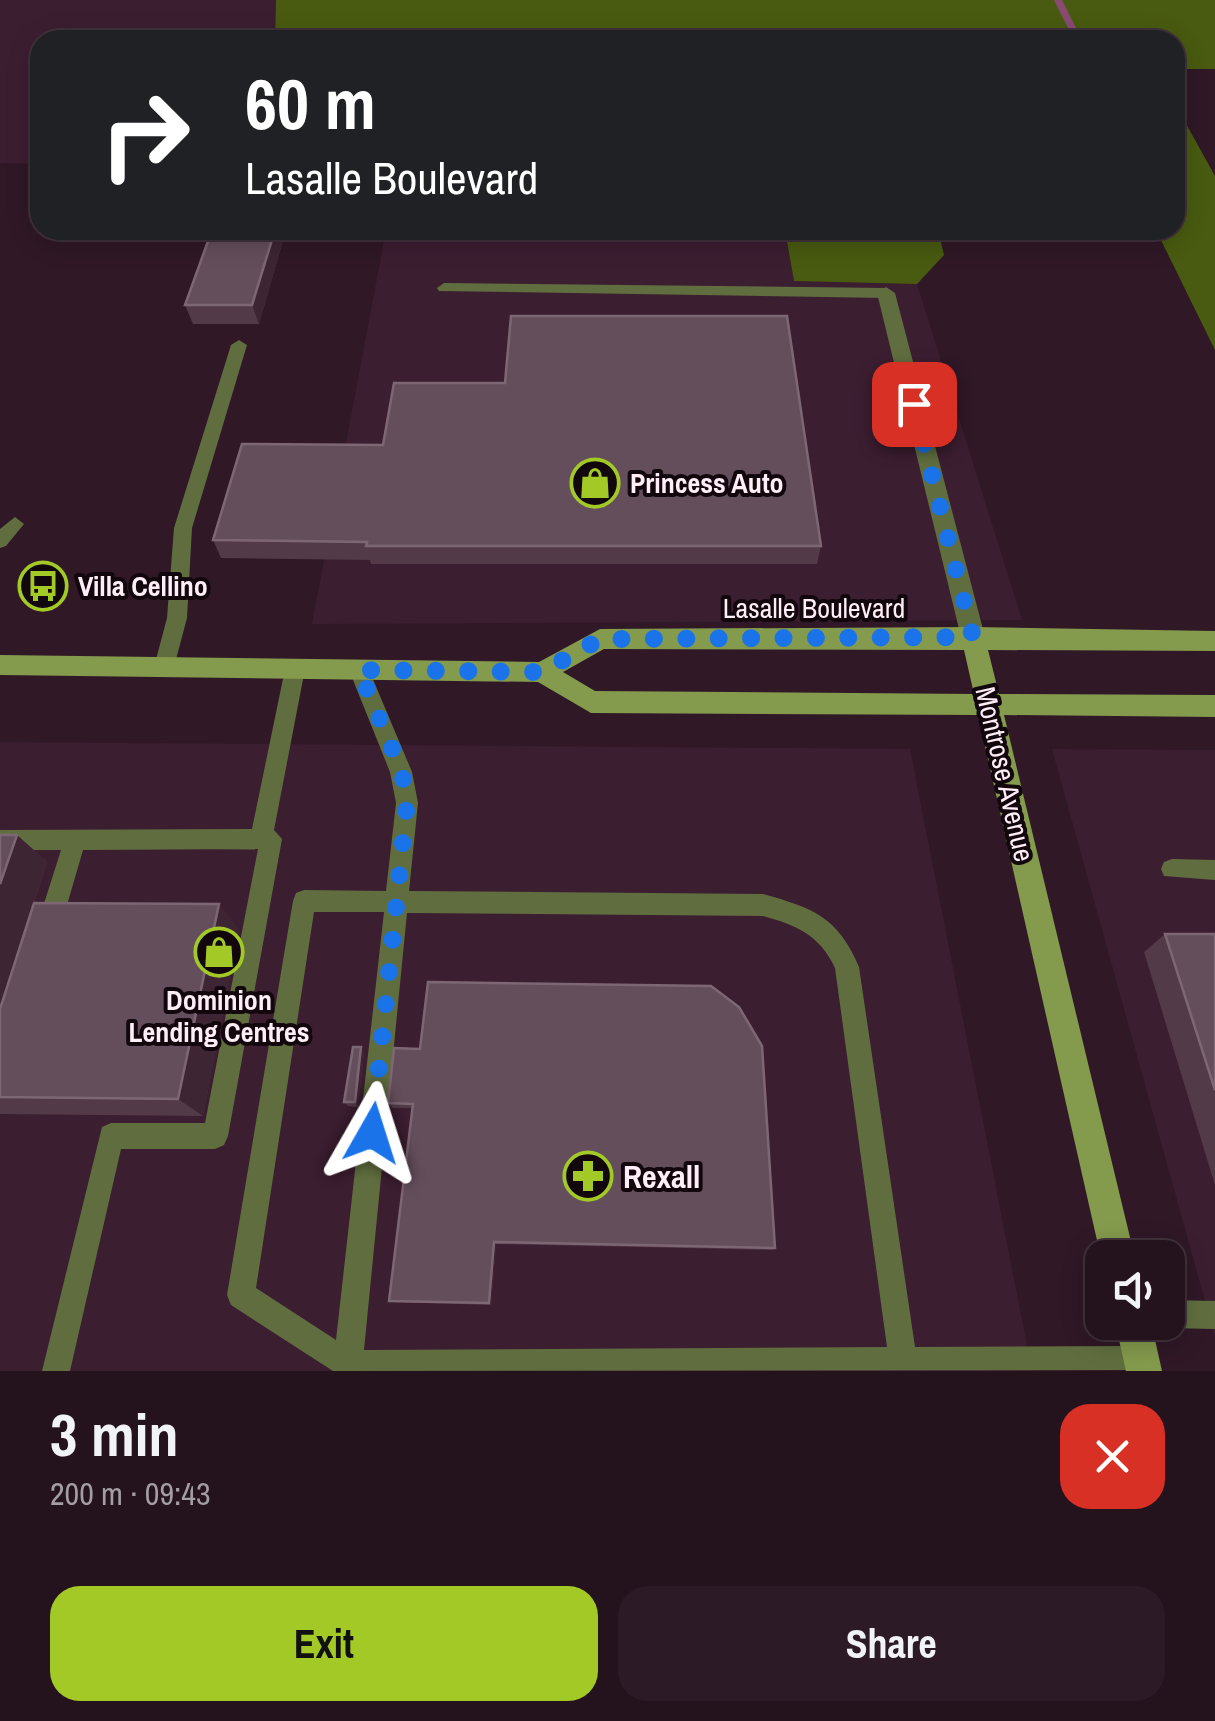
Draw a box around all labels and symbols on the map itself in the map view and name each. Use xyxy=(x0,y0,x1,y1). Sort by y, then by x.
pin xyxy=(872,362,957,447)
shop icon: Princess Auto xyxy=(569,457,621,509)
place label: Princess Auto xyxy=(630,464,784,502)
bus stop icon: Villa Cellino xyxy=(17,560,69,612)
place label: Villa Cellino xyxy=(78,567,208,605)
street label: Lasalle Boulevard xyxy=(723,589,905,627)
street label: Montrose Avenue xyxy=(966,683,1044,865)
shop icon: Dominion Lending Centres xyxy=(193,926,245,978)
place label: Dominion Lending Centres xyxy=(128,981,310,1051)
position arrow xyxy=(320,1081,424,1185)
pharmacy icon: Rexall xyxy=(562,1150,614,1202)
place label: Rexall xyxy=(623,1155,700,1198)

